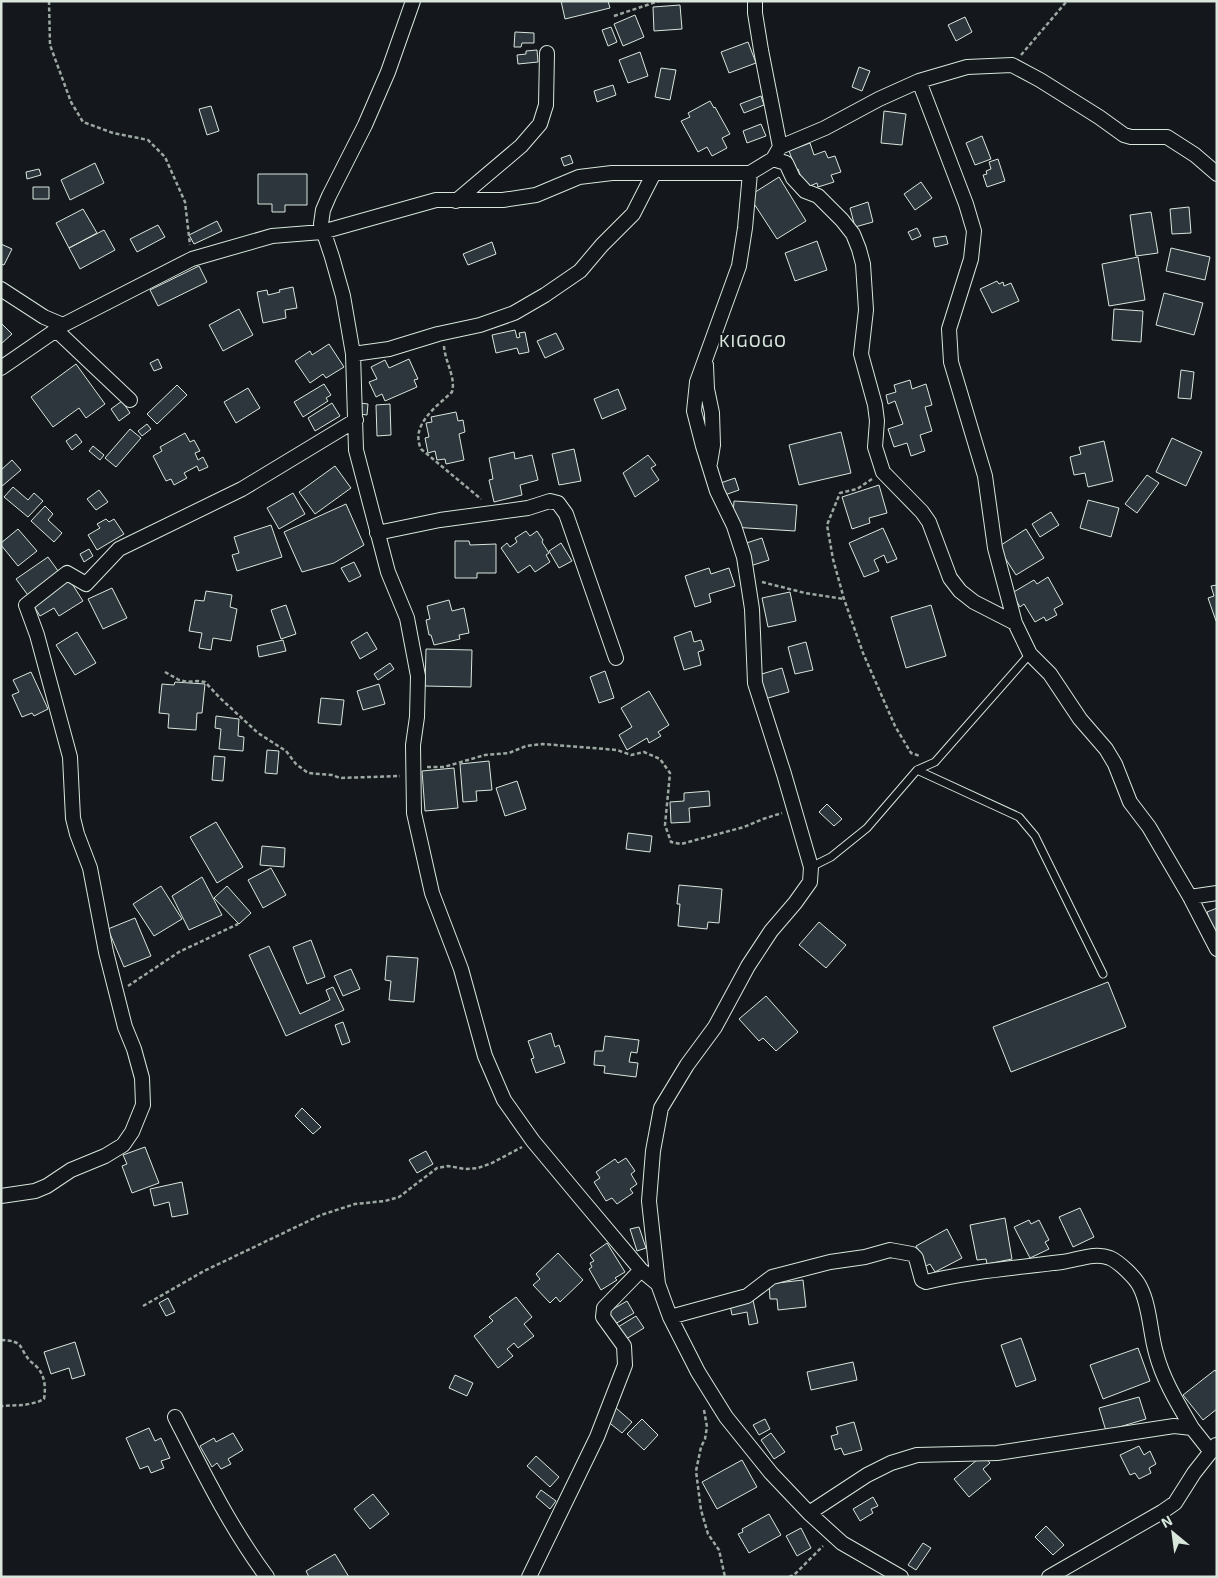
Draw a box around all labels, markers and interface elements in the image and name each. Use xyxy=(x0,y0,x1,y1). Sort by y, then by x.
district label: KIGOGO xyxy=(719,329,787,351)
north arrow xyxy=(1148,1508,1198,1558)
text: N xyxy=(1158,1511,1175,1531)

